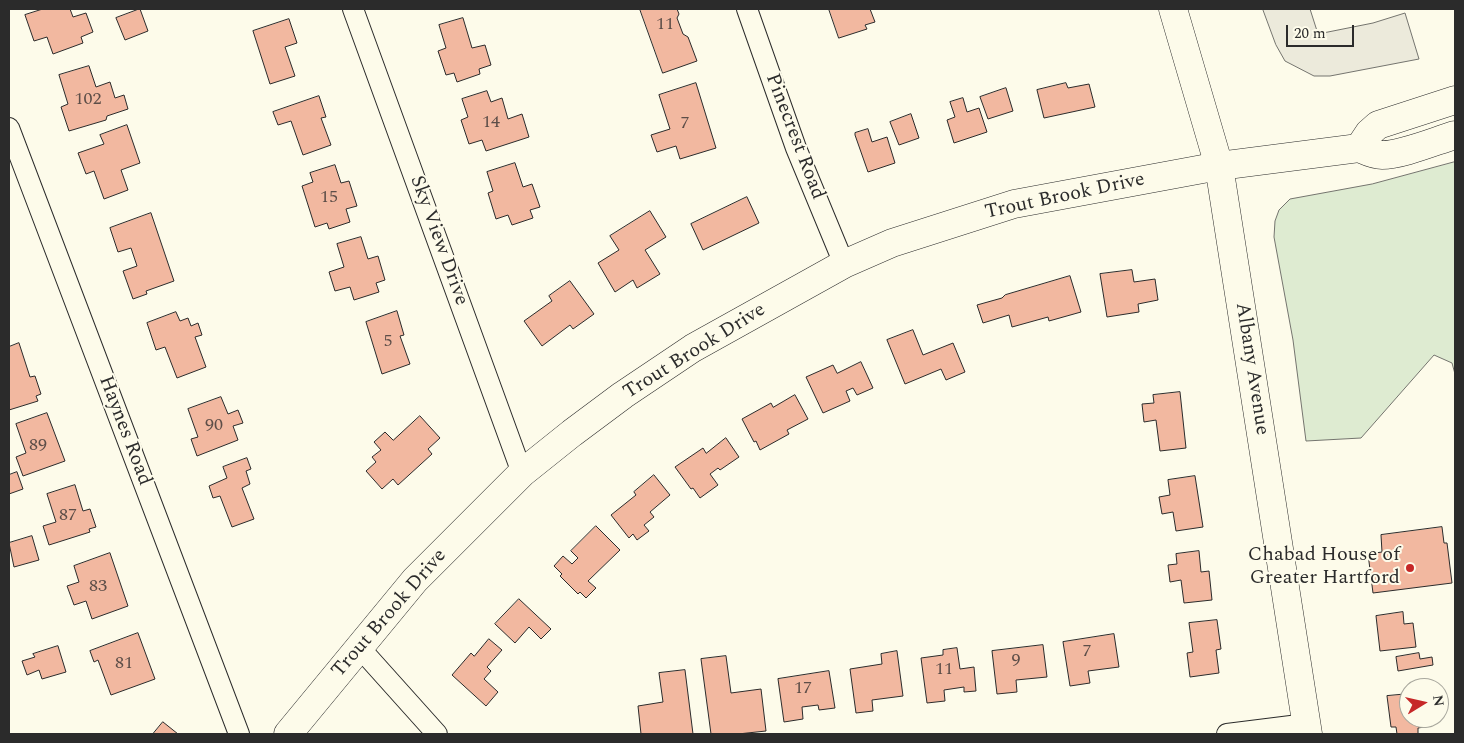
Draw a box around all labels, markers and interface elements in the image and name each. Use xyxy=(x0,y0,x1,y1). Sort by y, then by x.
house number: 11 xyxy=(656,14,674,36)
scale bar xyxy=(1289,15,1356,47)
text: 20 m xyxy=(1294,22,1326,45)
street label: Pinecrest Road xyxy=(759,71,829,203)
house number: 102 xyxy=(75,89,101,111)
house number: 14 xyxy=(482,112,500,134)
house number: 7 xyxy=(681,113,689,135)
street label: Trout Brook Drive xyxy=(983,168,1147,226)
street label: Sky View Drive xyxy=(403,173,473,309)
house number: 15 xyxy=(320,187,338,209)
street label: Trout Brook Drive xyxy=(620,299,770,405)
street label: Albany Avenue xyxy=(1229,301,1273,437)
house number: 5 xyxy=(384,331,392,353)
street label: Haynes Road xyxy=(92,373,156,489)
house number: 90 xyxy=(205,415,223,437)
house number: 89 xyxy=(29,435,47,457)
house number: 87 xyxy=(59,505,77,527)
place label: Chabad House of Greater Hartford xyxy=(1248,544,1400,591)
street label: Trout Brook Drive xyxy=(328,545,452,683)
marker: Chabad House of Greater Hartford xyxy=(1404,562,1416,574)
house number: 83 xyxy=(89,576,107,598)
house number: 7 xyxy=(1083,641,1091,663)
house number: 9 xyxy=(1012,650,1020,672)
house number: 81 xyxy=(115,653,133,675)
house number: 11 xyxy=(935,659,953,681)
house number: 17 xyxy=(794,678,812,700)
north arrow xyxy=(1399,678,1449,728)
text: N xyxy=(1427,693,1450,708)

